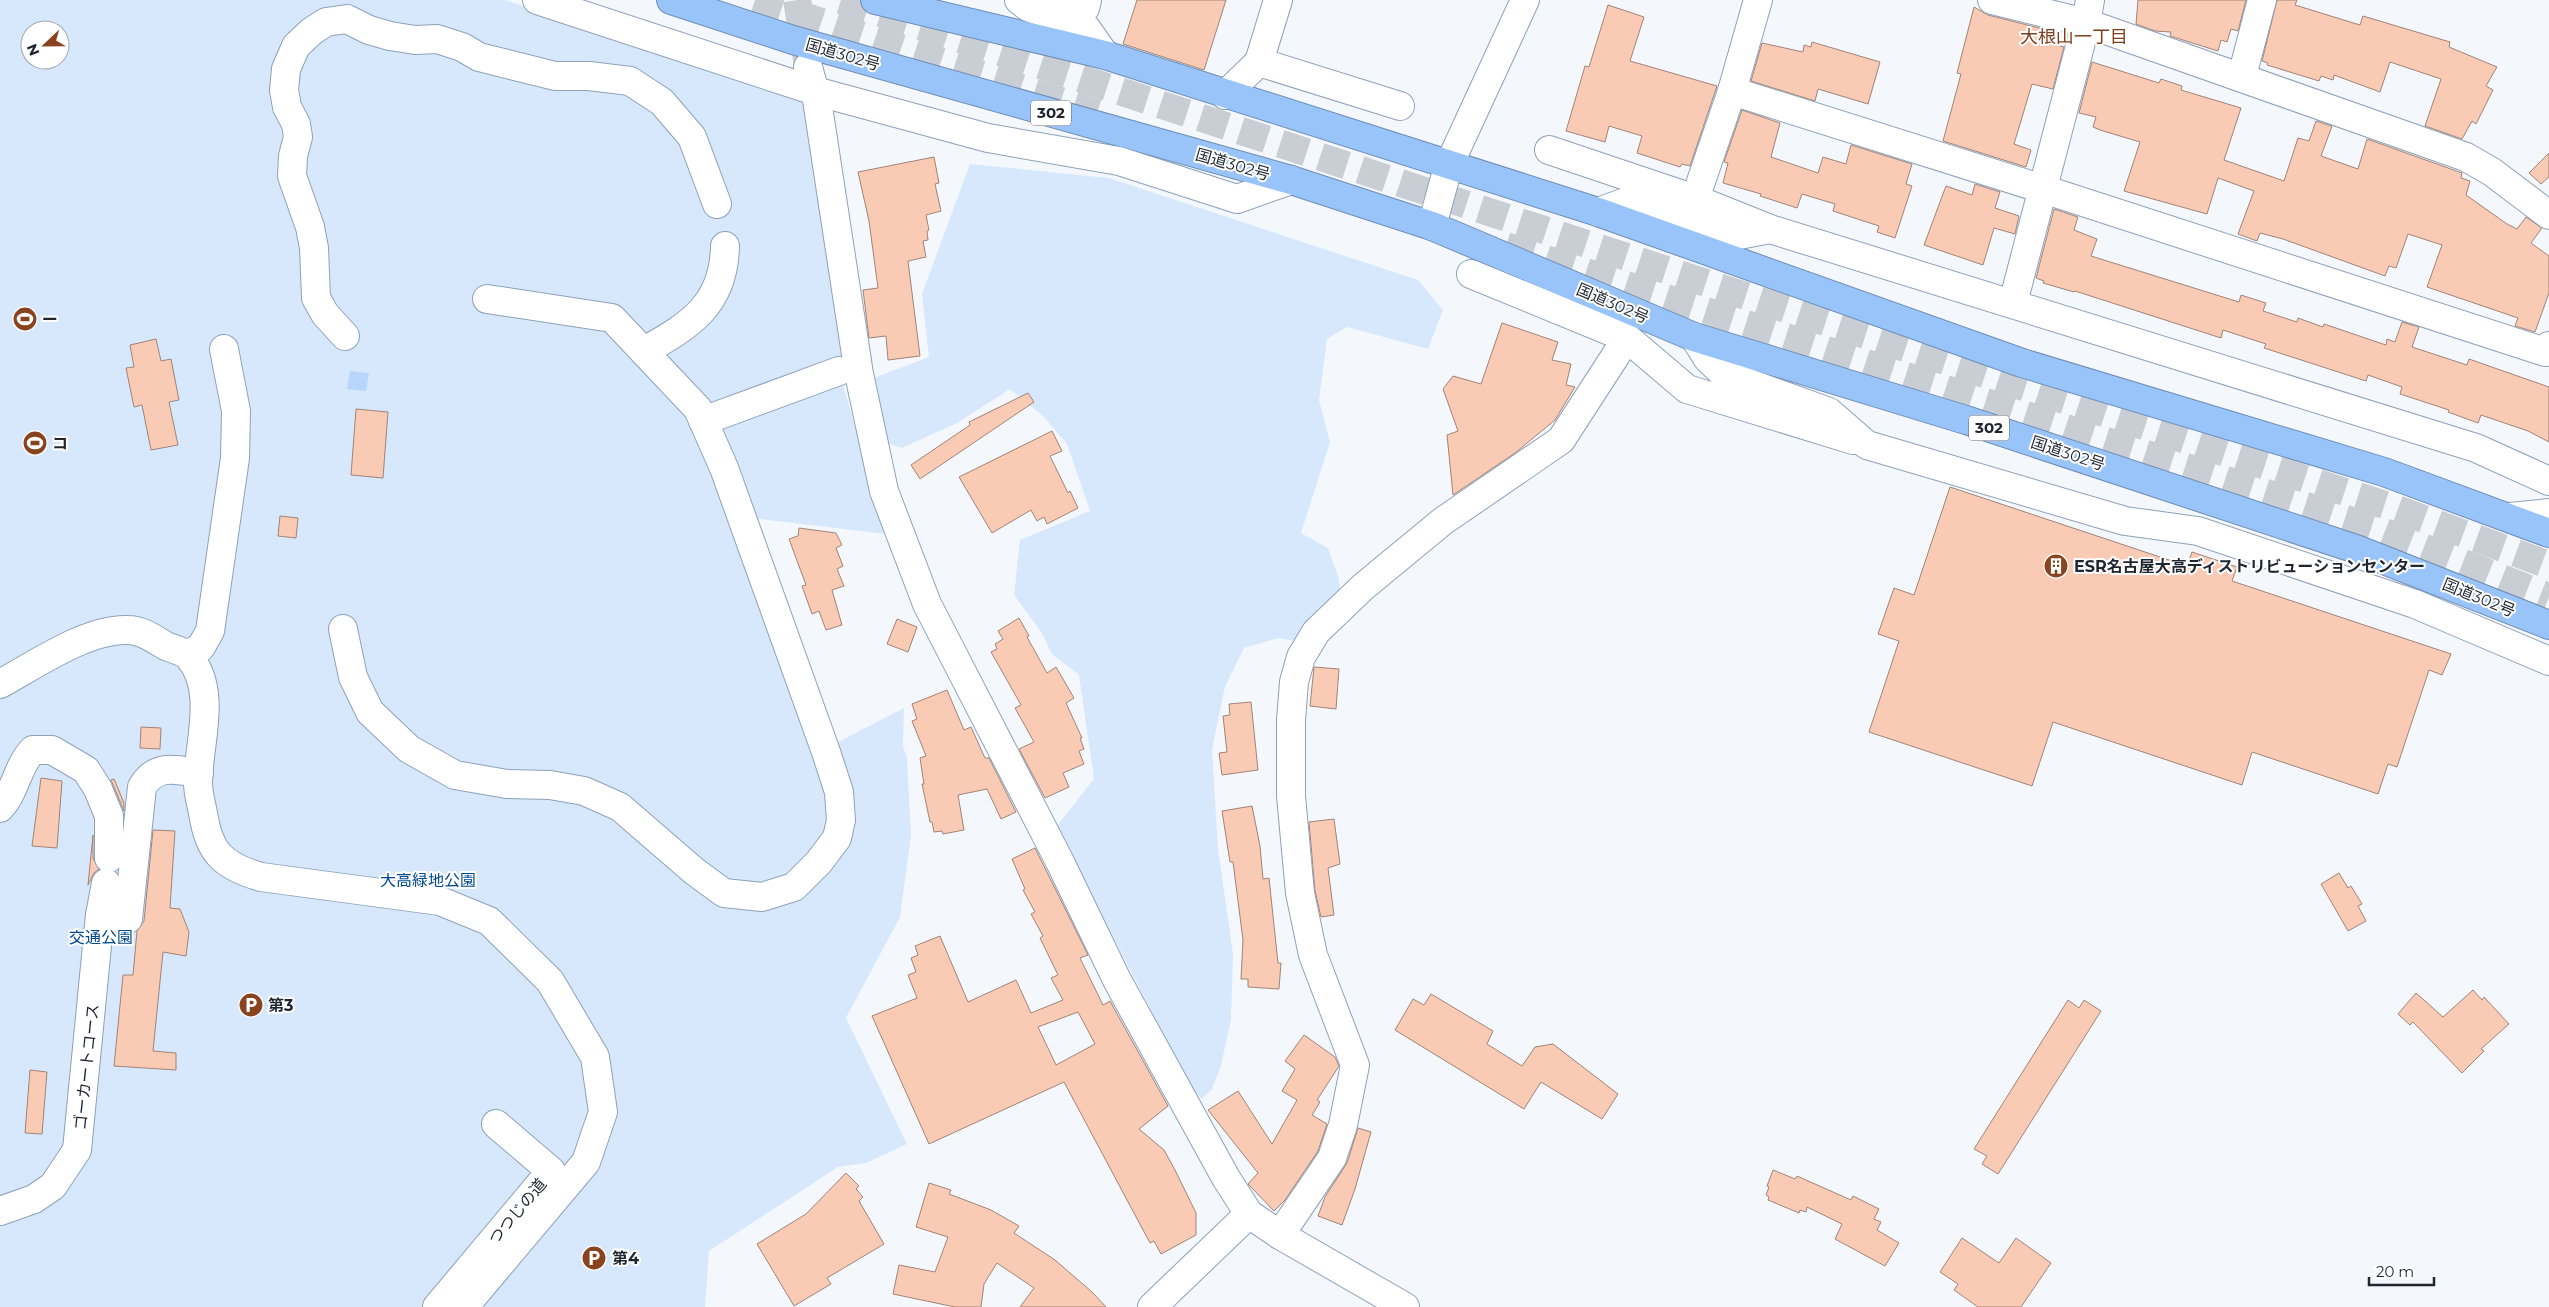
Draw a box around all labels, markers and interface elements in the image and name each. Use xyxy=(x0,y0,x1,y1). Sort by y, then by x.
north arrow xyxy=(20,20,70,70)
district label: 大根山一丁目 xyxy=(2020,26,2128,48)
street label: 国道302号 xyxy=(803,35,882,74)
text: N xyxy=(22,41,43,58)
road number: 302 xyxy=(1031,100,1071,126)
street label: 国道302号 xyxy=(1193,145,1272,184)
street label: 国道302号 xyxy=(1574,280,1652,327)
sports icon: ー xyxy=(12,306,38,332)
place label: ー xyxy=(42,310,58,329)
road number: 302 xyxy=(1969,416,2009,440)
sports icon: コ xyxy=(22,430,48,456)
street label: 国道302号 xyxy=(2028,433,2107,474)
place label: コ xyxy=(52,434,68,453)
building icon: ESR名古屋大高ディストリビューションセンター xyxy=(2043,553,2069,579)
place label: ESR名古屋大高ディストリビューションセンター xyxy=(2074,557,2425,576)
street label: 国道302号 xyxy=(2440,574,2518,621)
park label: 大高緑地公園 xyxy=(380,871,476,890)
park label: 交通公園 xyxy=(69,928,133,947)
parking icon: 第3 xyxy=(238,992,264,1018)
place label: 第3 xyxy=(268,996,293,1015)
street label: ゴーカートコース xyxy=(70,1003,103,1131)
street label: つつじの道 xyxy=(484,1175,550,1248)
parking icon: 第4 xyxy=(581,1245,607,1271)
place label: 第4 xyxy=(612,1249,639,1268)
scale bar xyxy=(2369,1254,2434,1286)
text: 20 m xyxy=(2376,1262,2414,1281)

